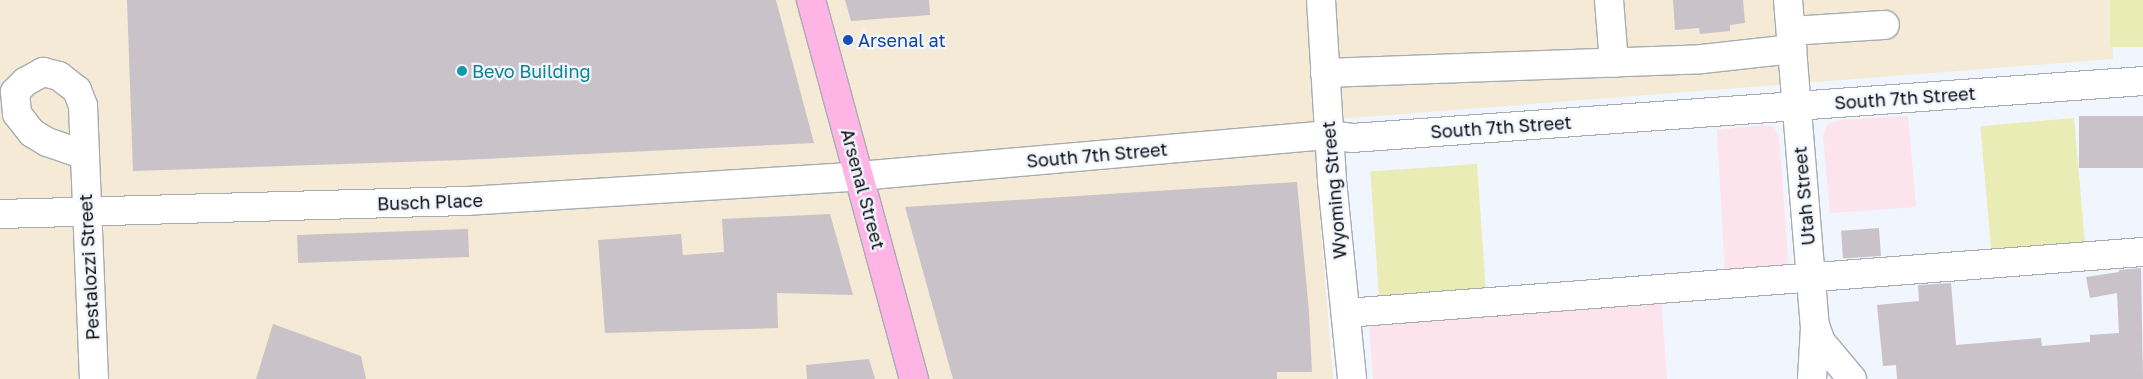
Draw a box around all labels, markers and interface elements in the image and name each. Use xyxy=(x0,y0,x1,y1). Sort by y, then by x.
place label: Arsenal at xyxy=(858,29,946,51)
marker: Arsenal at xyxy=(842,34,854,46)
place label: Bevo Building xyxy=(472,60,591,82)
marker: Bevo Building xyxy=(456,65,468,77)
street label: South 7th Street xyxy=(1834,82,1976,114)
street label: South 7th Street xyxy=(1430,111,1572,143)
street label: Wyoming Street xyxy=(1317,120,1351,260)
street label: Arsenal Street xyxy=(837,126,889,252)
street label: South 7th Street xyxy=(1026,138,1168,172)
street label: Utah Street xyxy=(1789,146,1819,246)
street label: Busch Place xyxy=(377,189,483,215)
street label: Pestalozzi Street xyxy=(74,193,104,341)

